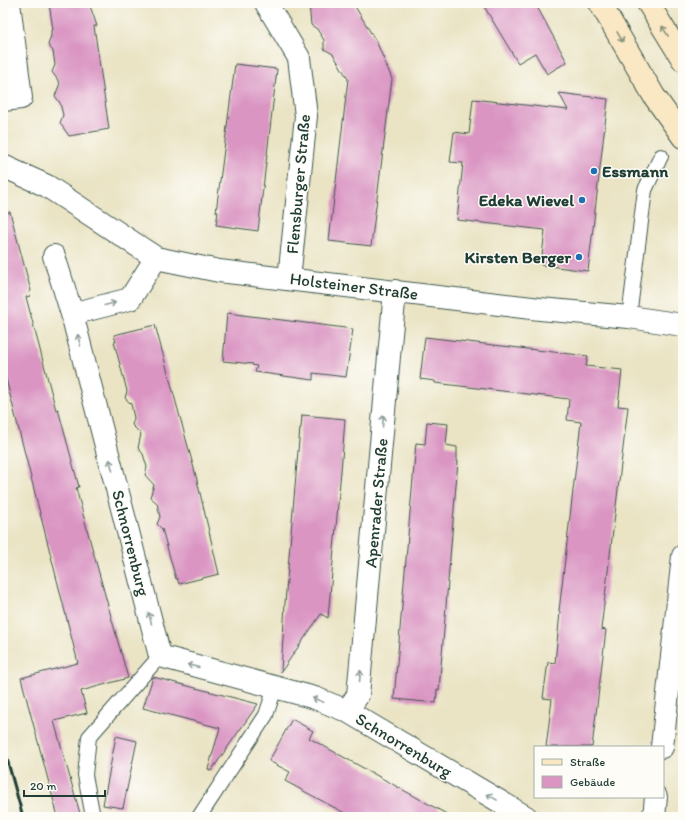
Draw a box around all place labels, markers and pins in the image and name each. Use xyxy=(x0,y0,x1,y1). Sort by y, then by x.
place label: Essmann xyxy=(602,161,669,181)
marker: Essmann xyxy=(589,166,599,176)
place label: Edeka Wievel xyxy=(479,190,574,210)
marker: Edeka Wievel xyxy=(577,195,587,205)
place label: Kirsten Berger xyxy=(464,247,571,268)
marker: Kirsten Berger xyxy=(574,252,584,262)

